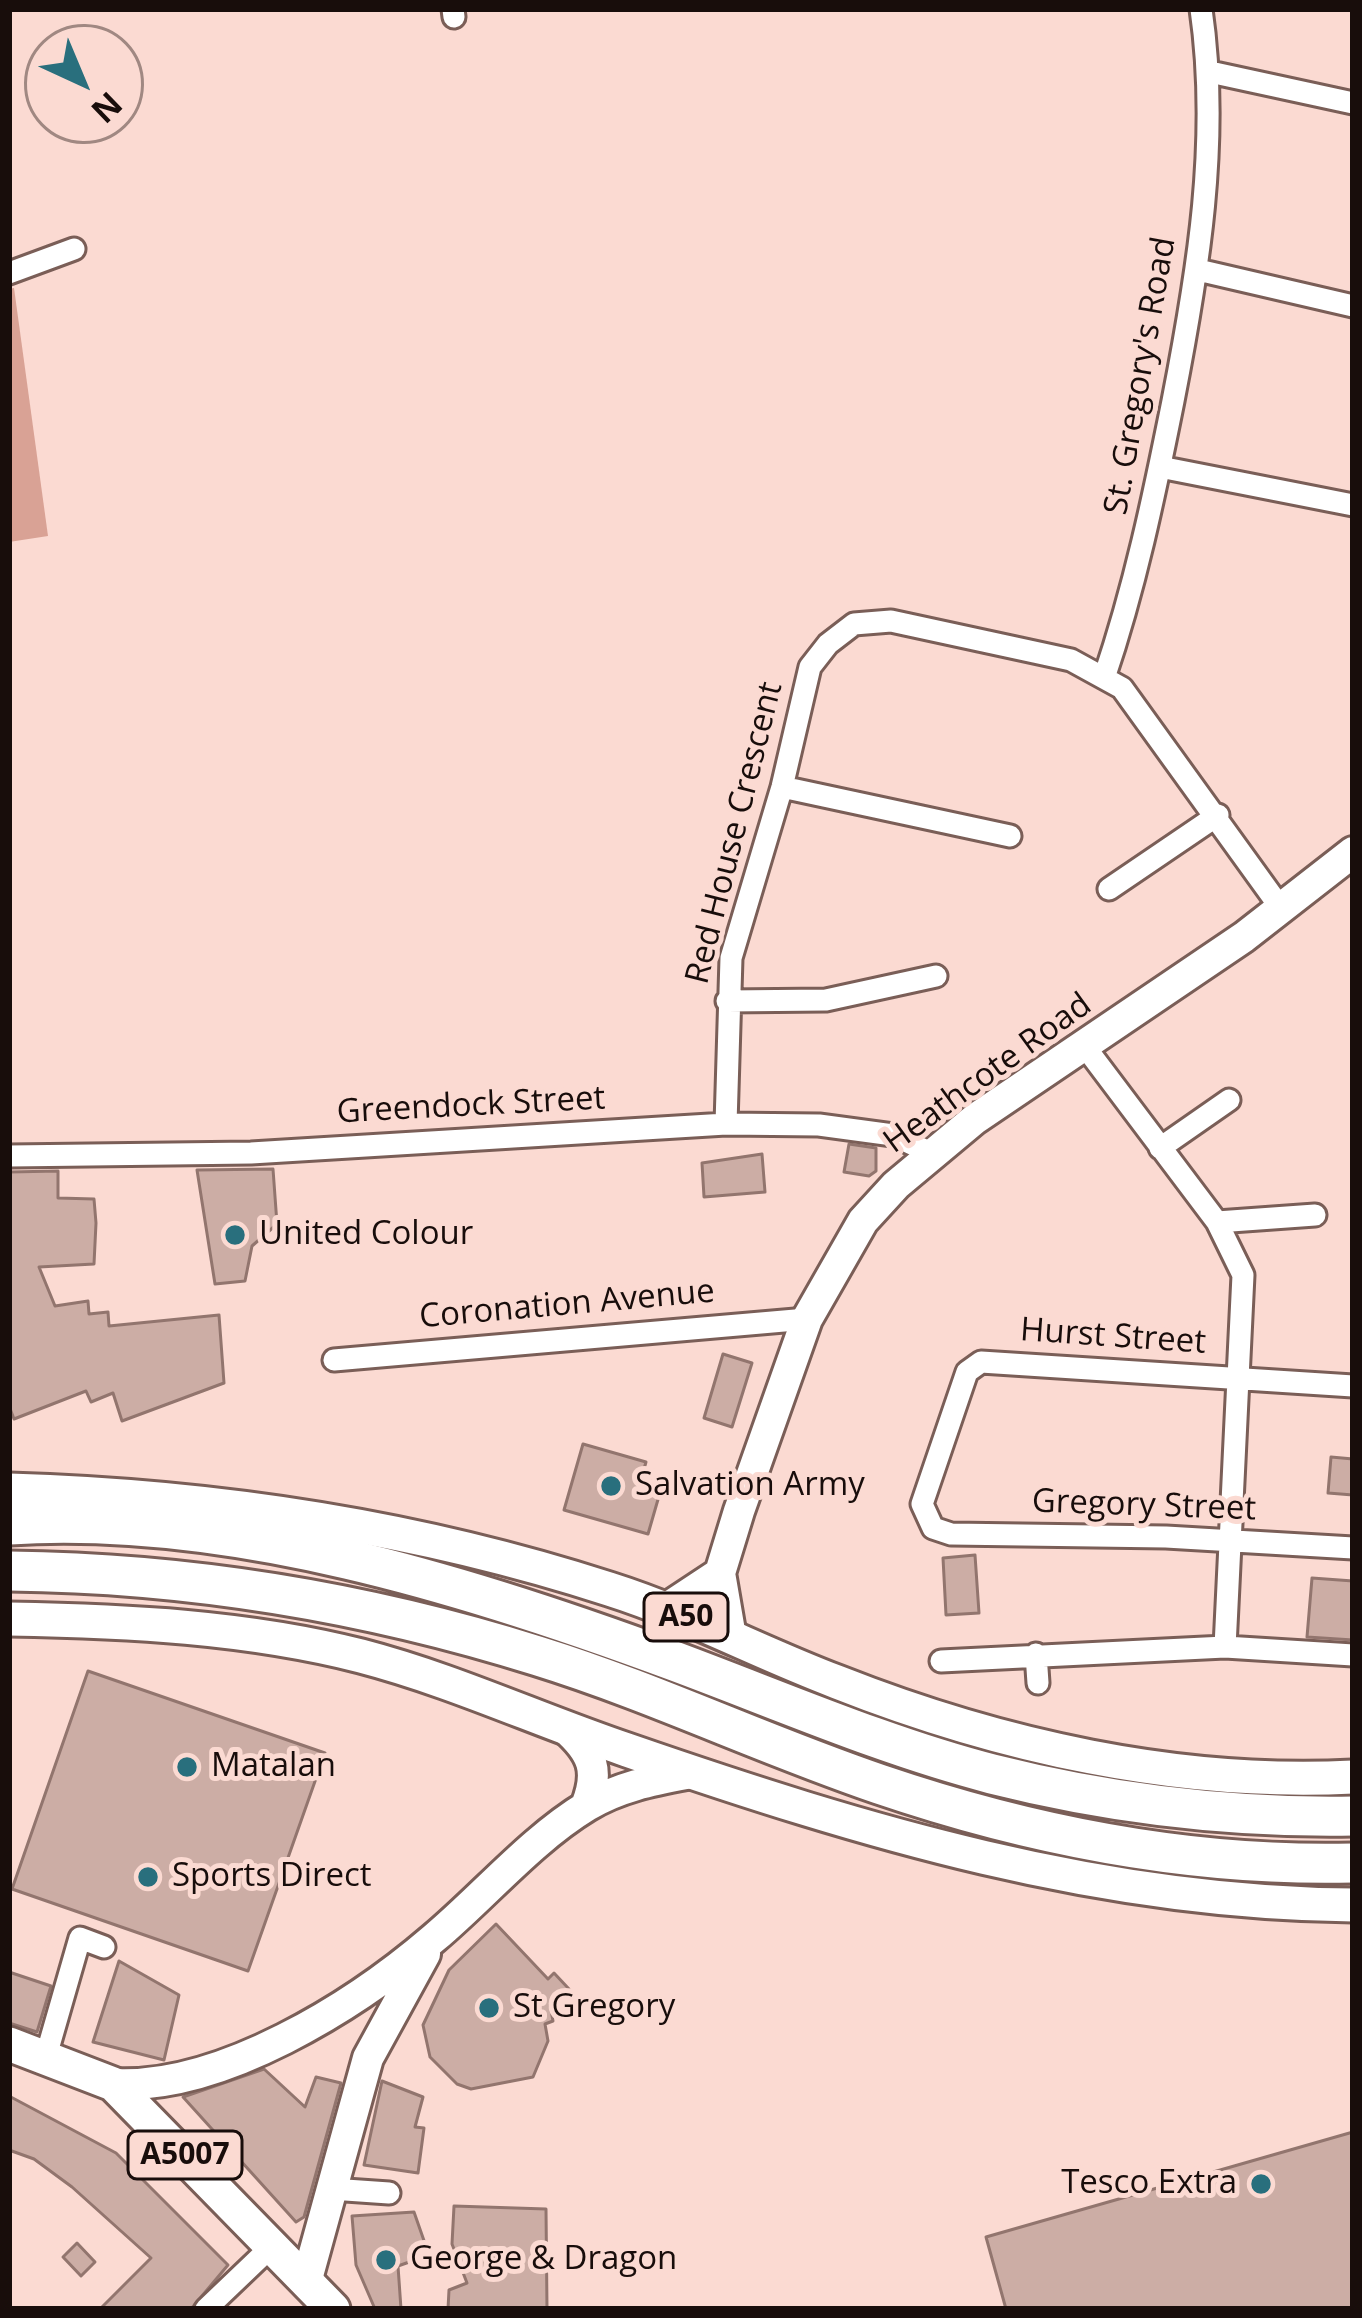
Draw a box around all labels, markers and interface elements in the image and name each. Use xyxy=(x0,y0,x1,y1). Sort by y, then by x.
north arrow xyxy=(24,24,144,144)
text: N xyxy=(82,83,133,134)
street label: St. Gregory's Road xyxy=(1097,234,1185,518)
street label: Red House Crescent xyxy=(678,678,792,988)
street label: Heathcote Road xyxy=(877,986,1099,1162)
street label: Greendock Street xyxy=(336,1079,606,1133)
place label: United Colour xyxy=(259,1215,473,1255)
marker: United Colour xyxy=(222,1222,248,1248)
street label: Coronation Avenue xyxy=(418,1272,716,1338)
street label: Hurst Street xyxy=(1019,1311,1207,1363)
place label: Salvation Army xyxy=(635,1466,865,1506)
marker: Salvation Army xyxy=(598,1473,624,1499)
street label: Gregory Street xyxy=(1031,1482,1257,1530)
road number: A50 xyxy=(644,1593,728,1641)
place label: Matalan xyxy=(211,1747,336,1787)
marker: Matalan xyxy=(174,1754,200,1780)
place label: Sports Direct xyxy=(172,1857,372,1897)
marker: Sports Direct xyxy=(135,1864,161,1890)
place label: St Gregory xyxy=(513,1988,675,2028)
marker: St Gregory xyxy=(476,1995,502,2021)
road number: A5007 xyxy=(128,2131,242,2179)
place label: Tesco Extra xyxy=(1061,2164,1237,2204)
marker: Tesco Extra xyxy=(1248,2171,1274,2197)
place label: George & Dragon xyxy=(410,2240,677,2280)
marker: George & Dragon xyxy=(373,2247,399,2273)

